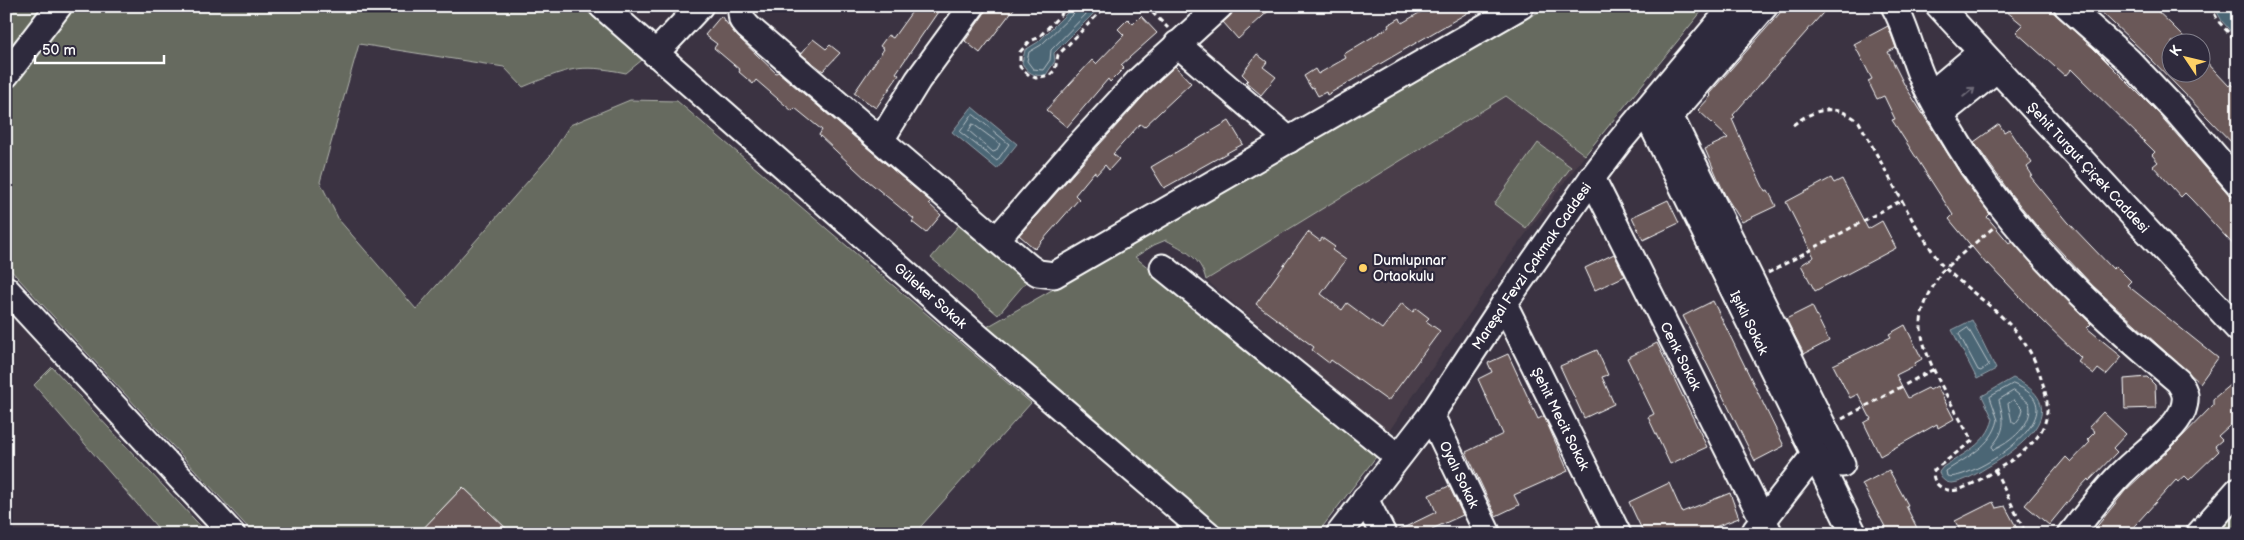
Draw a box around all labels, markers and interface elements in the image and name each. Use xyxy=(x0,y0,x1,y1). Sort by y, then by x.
scale bar xyxy=(35,32,164,64)
north arrow xyxy=(2162,32,2212,82)
text: 50 m xyxy=(42,41,76,60)
text: K xyxy=(2166,42,2186,60)
one-way arrow xyxy=(1963,86,1976,97)
street label: Şehit Turgut Çiçek Caddesi xyxy=(2024,99,2153,236)
street label: Mareşal Fevzi Çakmak Caddesi xyxy=(1468,179,1595,353)
place label: Dumlupınar Ortaokulu xyxy=(1373,252,1447,285)
street label: Güleker Sokak xyxy=(891,259,971,332)
marker: Dumlupınar Ortaokulu xyxy=(1357,262,1369,274)
street label: Işıklı Sokak xyxy=(1727,288,1773,358)
street label: Cenk Sokak xyxy=(1657,319,1705,393)
street label: Şehit Mecit Sokak xyxy=(1528,364,1594,473)
street label: Oyalı Sokak xyxy=(1436,438,1483,511)

